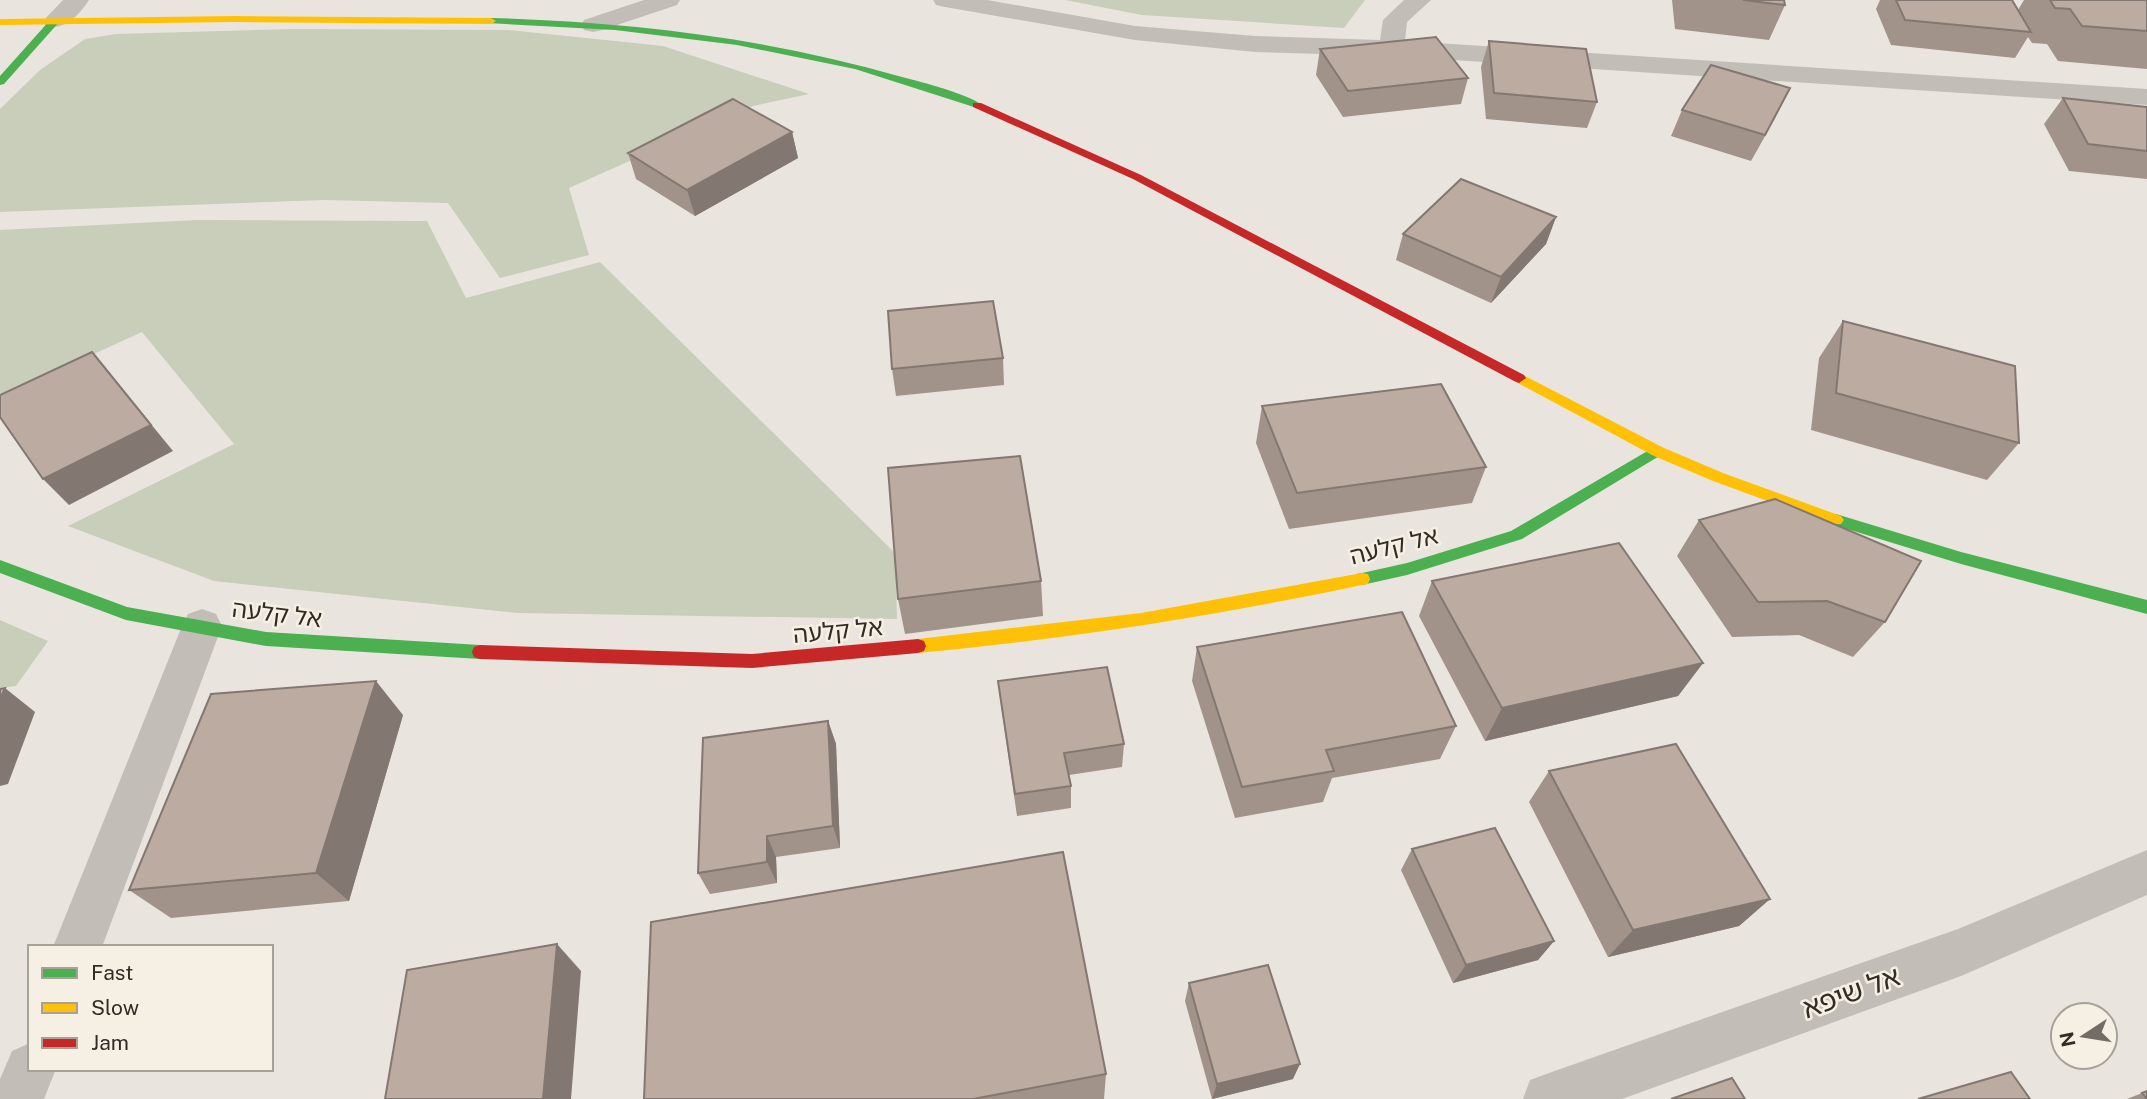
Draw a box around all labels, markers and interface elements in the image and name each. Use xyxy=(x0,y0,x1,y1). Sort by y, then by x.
street label: אל קלעה xyxy=(1347,521,1441,570)
street label: אל קלעה xyxy=(231,594,324,632)
street label: אל קלעה xyxy=(792,612,884,648)
legend xyxy=(28,945,273,1071)
street label: אל שיפא xyxy=(1797,959,1904,1024)
text: Fast xyxy=(91,960,133,985)
text: Slow xyxy=(91,995,139,1020)
north arrow xyxy=(2049,1001,2119,1071)
text: Jam xyxy=(91,1030,129,1055)
text: N xyxy=(2055,1030,2080,1049)

